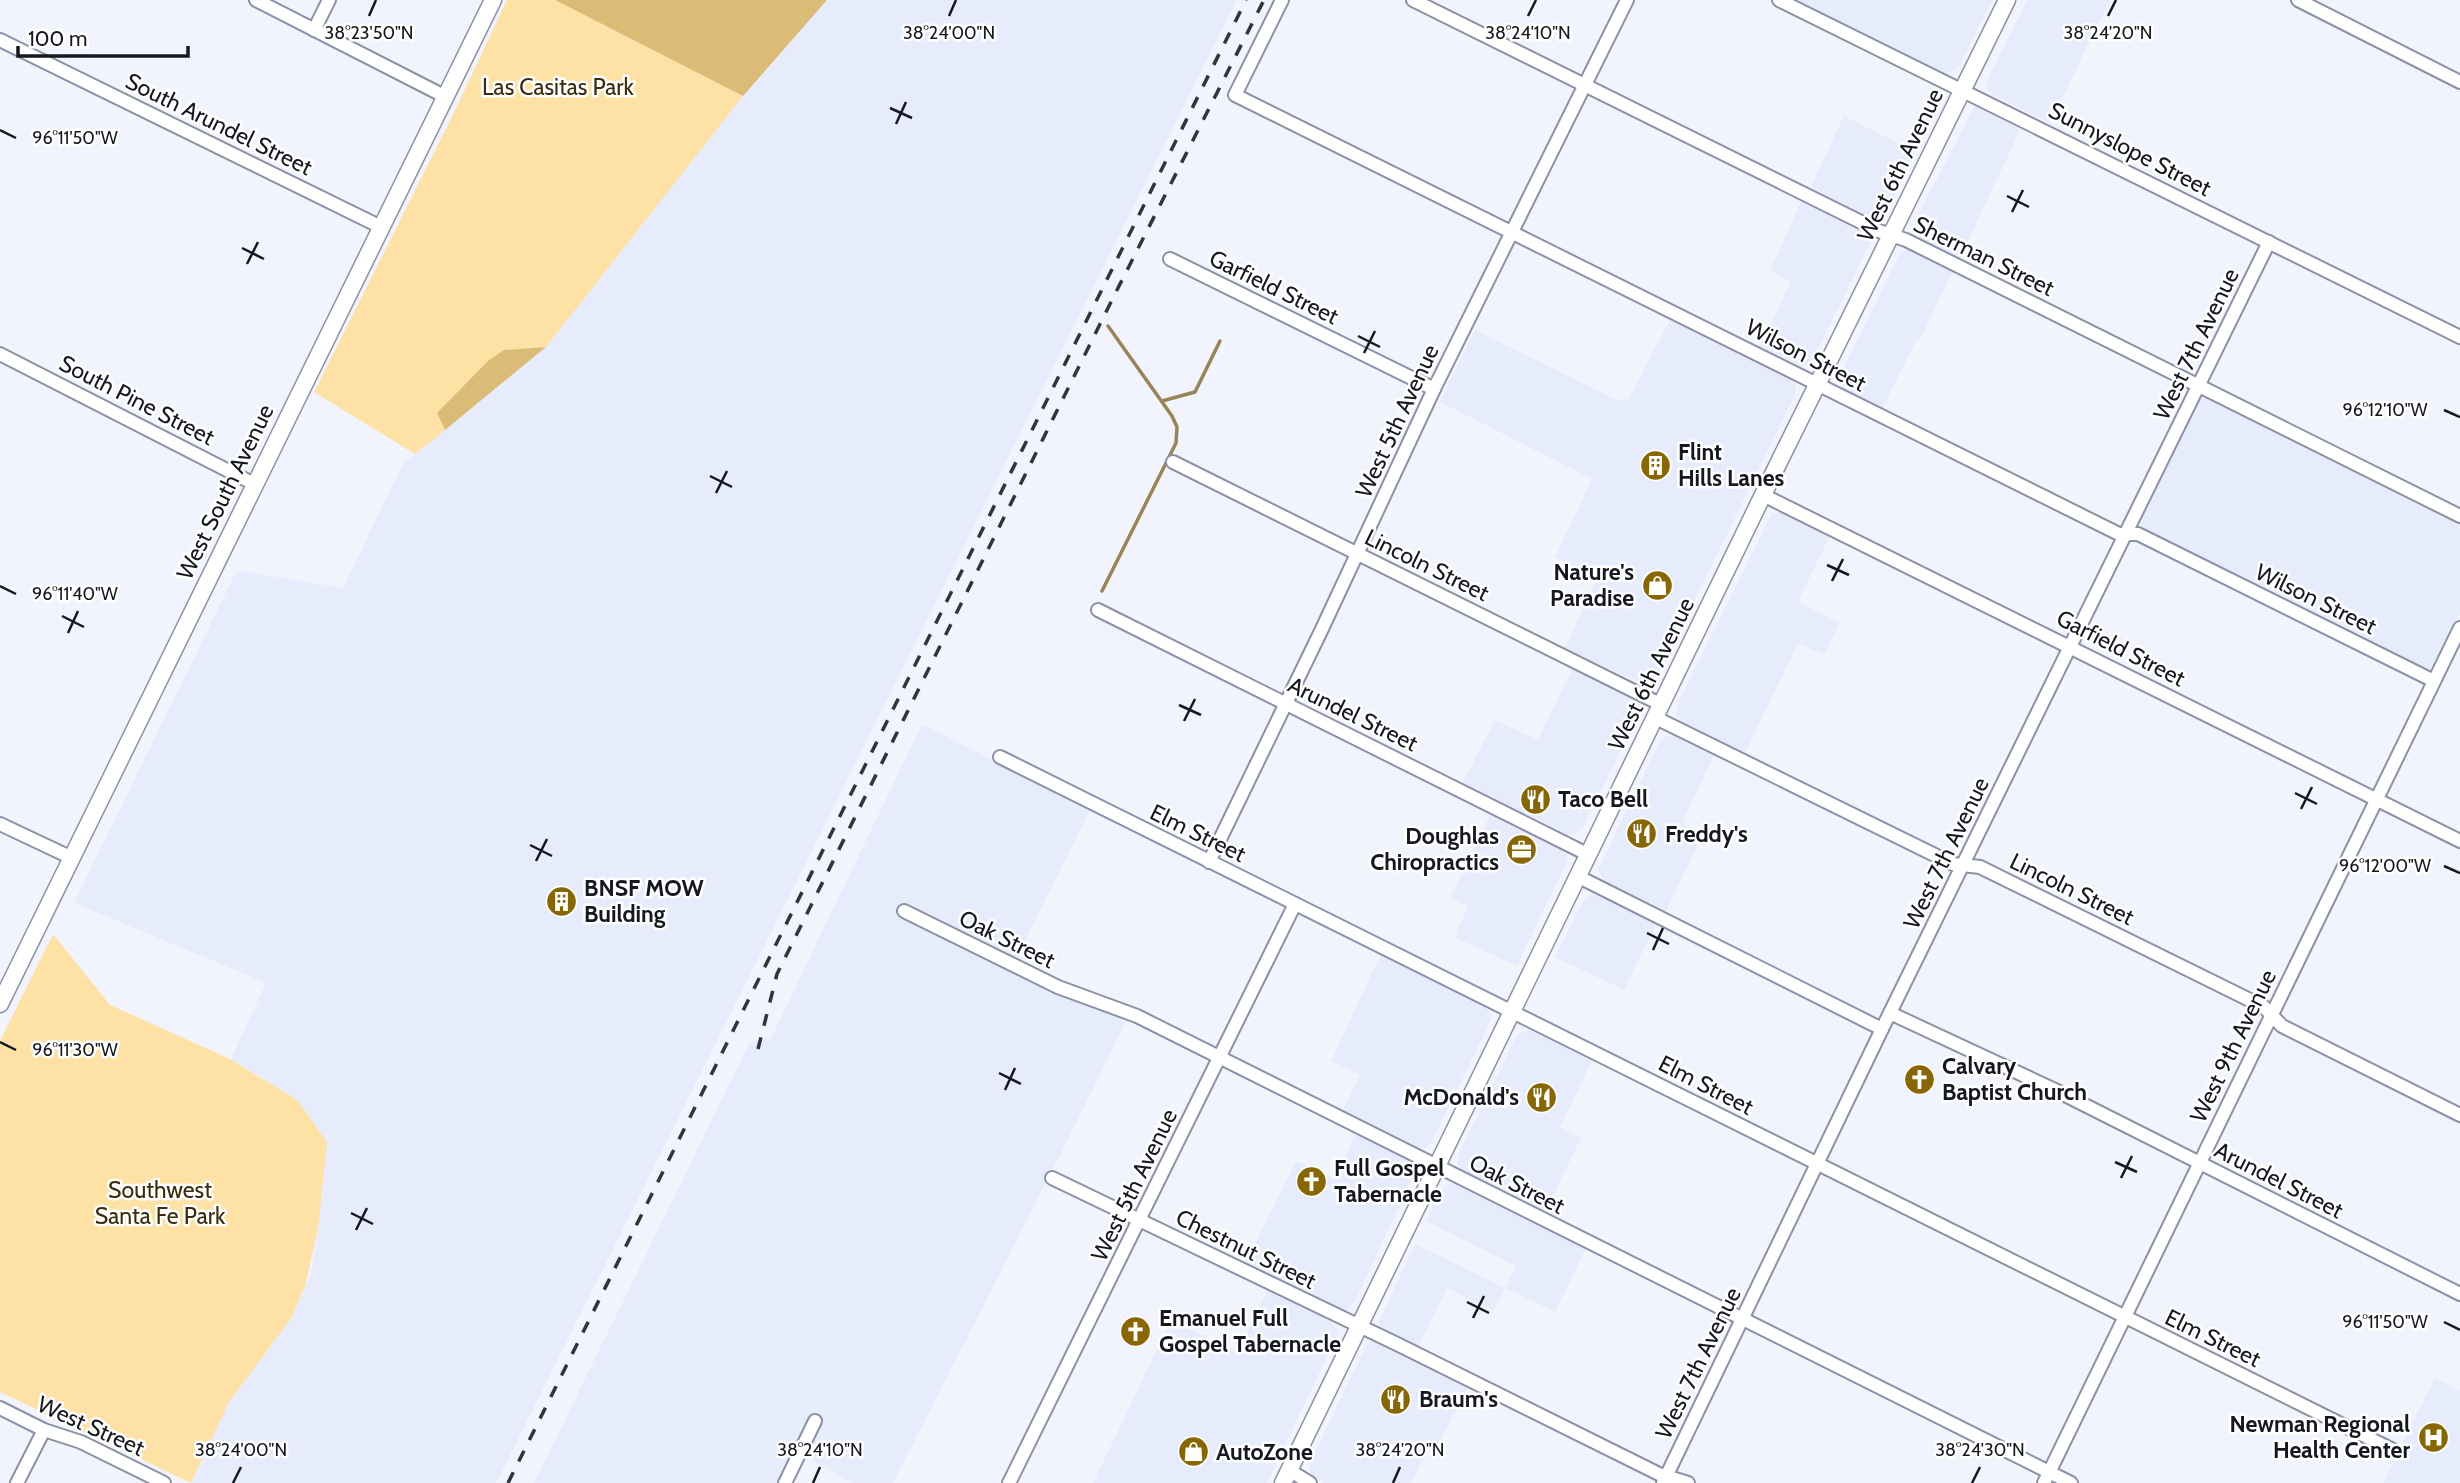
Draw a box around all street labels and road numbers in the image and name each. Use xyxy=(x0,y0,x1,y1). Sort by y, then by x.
street label: South Arundel Street xyxy=(121,67,317,181)
street label: West 6th Avenue xyxy=(1851,84,1949,246)
street label: Sunnyslope Street xyxy=(2044,96,2216,202)
street label: Sherman Street xyxy=(1909,210,2059,302)
street label: Garfield Street xyxy=(1205,244,1343,330)
street label: West 7th Avenue xyxy=(2147,264,2245,424)
street label: Wilson Street xyxy=(1741,313,1871,397)
street label: West 5th Avenue xyxy=(1349,340,1445,502)
street label: South Pine Street xyxy=(55,349,219,451)
street label: West South Avenue xyxy=(170,400,280,584)
street label: Lincoln Street xyxy=(1360,523,1494,607)
street label: Wilson Street xyxy=(2251,558,2381,640)
street label: West 6th Avenue xyxy=(1602,593,1700,755)
street label: Garfield Street xyxy=(2052,604,2190,692)
street label: Arundel Street xyxy=(1284,671,1423,758)
street label: West 7th Avenue xyxy=(1897,773,1995,933)
street label: Elm Street xyxy=(1146,798,1250,868)
street label: Lincoln Street xyxy=(2005,847,2139,931)
street label: Oak Street xyxy=(955,904,1060,974)
street label: West 9th Avenue xyxy=(2184,965,2282,1127)
street label: Elm Street xyxy=(1654,1049,1758,1121)
street label: West 5th Avenue xyxy=(1085,1104,1183,1266)
street label: Arundel Street xyxy=(2210,1136,2348,1224)
street label: Oak Street xyxy=(1465,1148,1570,1220)
street label: Chestnut Street xyxy=(1171,1203,1321,1295)
street label: West 7th Avenue xyxy=(1649,1283,1747,1443)
street label: Elm Street xyxy=(2161,1303,2265,1373)
street label: West Street xyxy=(33,1390,149,1462)

